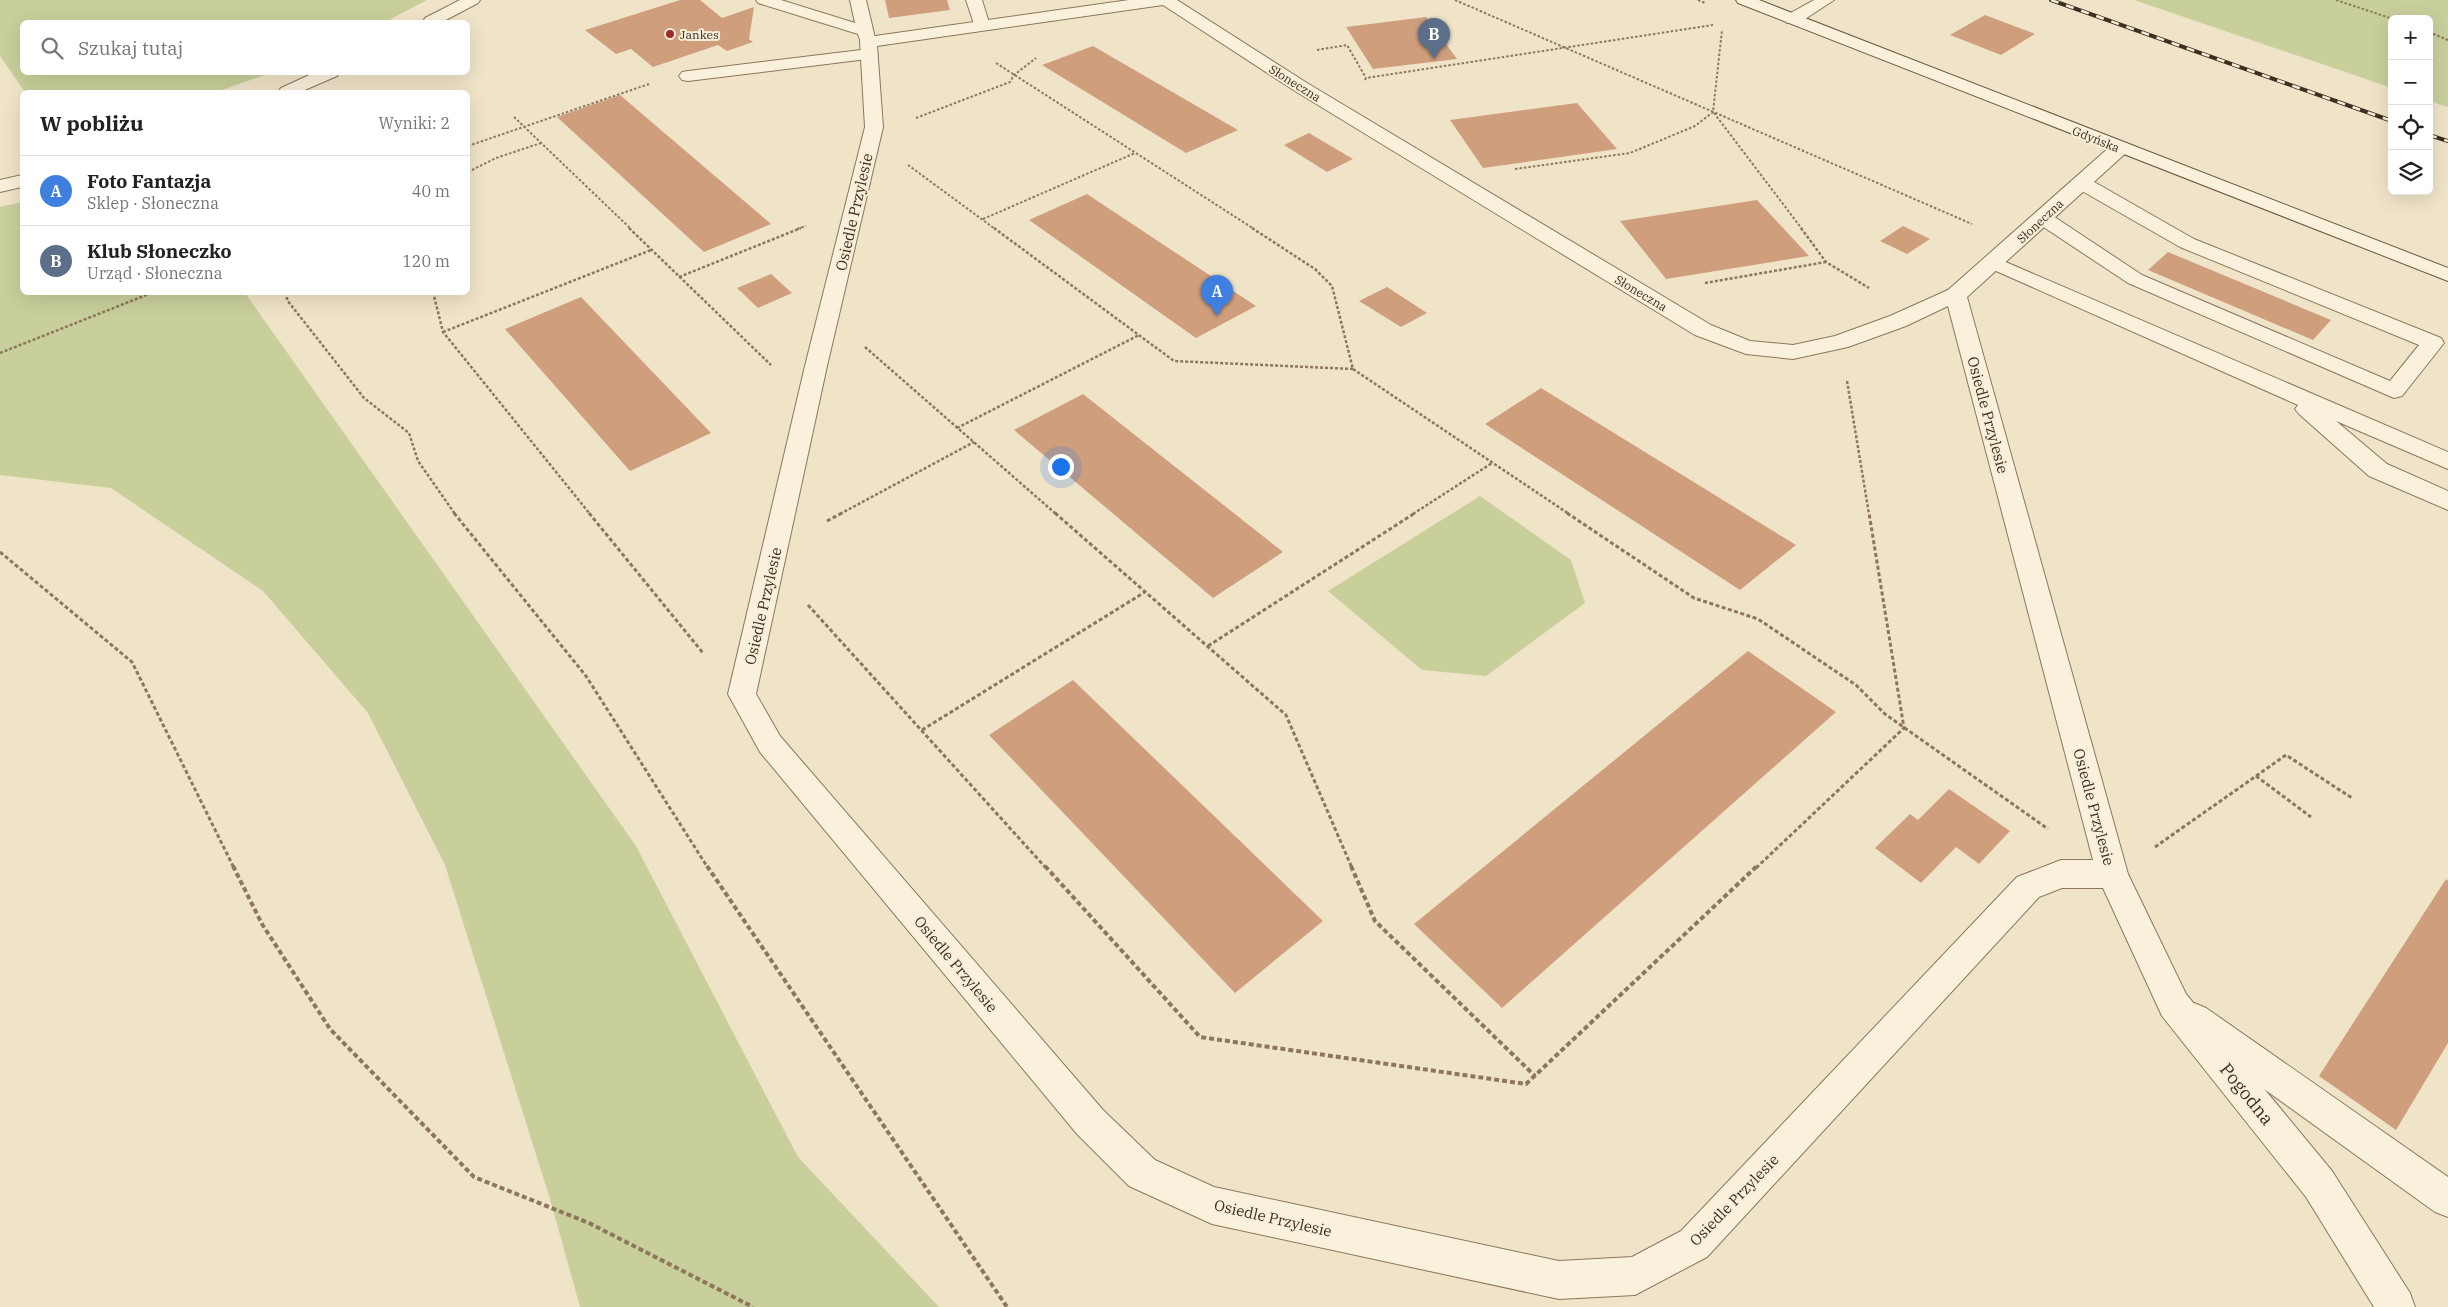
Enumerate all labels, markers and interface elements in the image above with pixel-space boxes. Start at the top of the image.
map controls [2388,15,2433,195]
button: + [2388,15,2433,60]
pin: B [1418,18,1450,59]
search box [20,20,470,75]
place label: Jankes [680,27,719,42]
marker: Jankes [664,28,676,40]
icon: search [38,34,66,62]
text: Szukaj tutaj [78,36,183,60]
button: − [2388,60,2433,105]
street label: Słoneczna [1266,61,1324,105]
button: locate [2388,105,2433,150]
text: W pobliżu [40,109,143,137]
text: Wyniki: 2 [378,113,450,133]
street label: Gdyńska [2070,123,2122,155]
button: layers [2388,150,2433,195]
street label: Osiedle Przylesie [831,151,877,273]
text: Foto Fantazja [87,169,211,193]
text: A [50,181,62,201]
text: 40 m [412,181,450,201]
text: Sklep · Słoneczna [87,193,219,213]
street label: Słoneczna [2014,195,2067,246]
text: Klub Słoneczko [87,239,232,263]
text: B [50,251,62,271]
text: 120 m [402,251,450,271]
text: Urząd · Słoneczna [87,263,223,283]
street label: Słoneczna [1612,272,1670,315]
pin: A [1201,275,1233,316]
street label: Osiedle Przylesie [1963,354,2013,476]
your location [1048,454,1074,480]
street label: Osiedle Przylesie [740,545,786,667]
street label: Osiedle Przylesie [2069,746,2119,868]
street label: Osiedle Przylesie [910,912,1002,1016]
street label: Pogodna [2215,1058,2279,1130]
street label: Osiedle Przylesie [1685,1150,1783,1250]
street label: Osiedle Przylesie [1212,1195,1334,1241]

